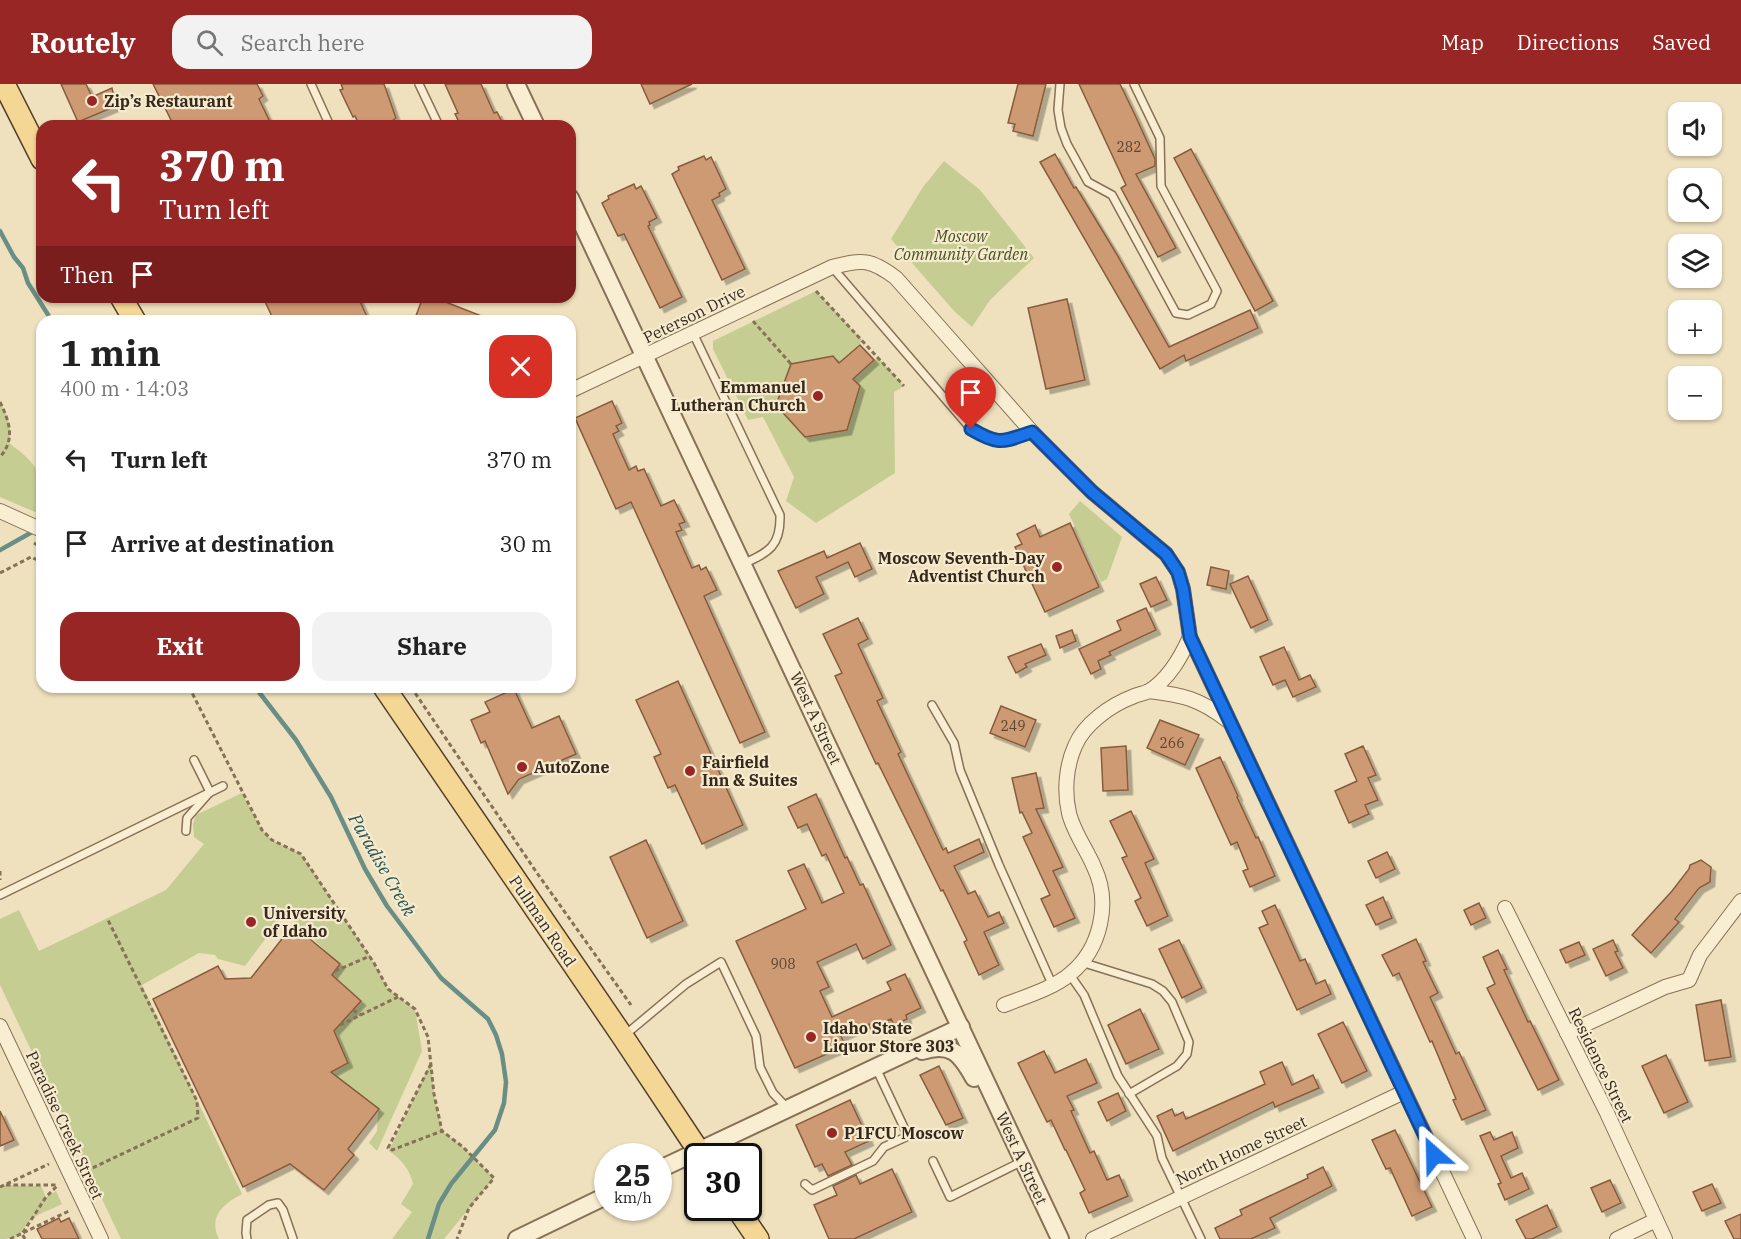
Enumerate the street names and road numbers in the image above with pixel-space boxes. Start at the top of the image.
street label: Peterson Drive [640,281,748,347]
street label: West A Street [786,668,846,768]
street label: Pullman Road [505,872,581,971]
street label: Residence Street [1564,1004,1638,1126]
street label: Paradise Creek Street [22,1048,108,1203]
street label: West A Street [992,1108,1052,1208]
street label: North Home Street [1172,1111,1310,1189]

